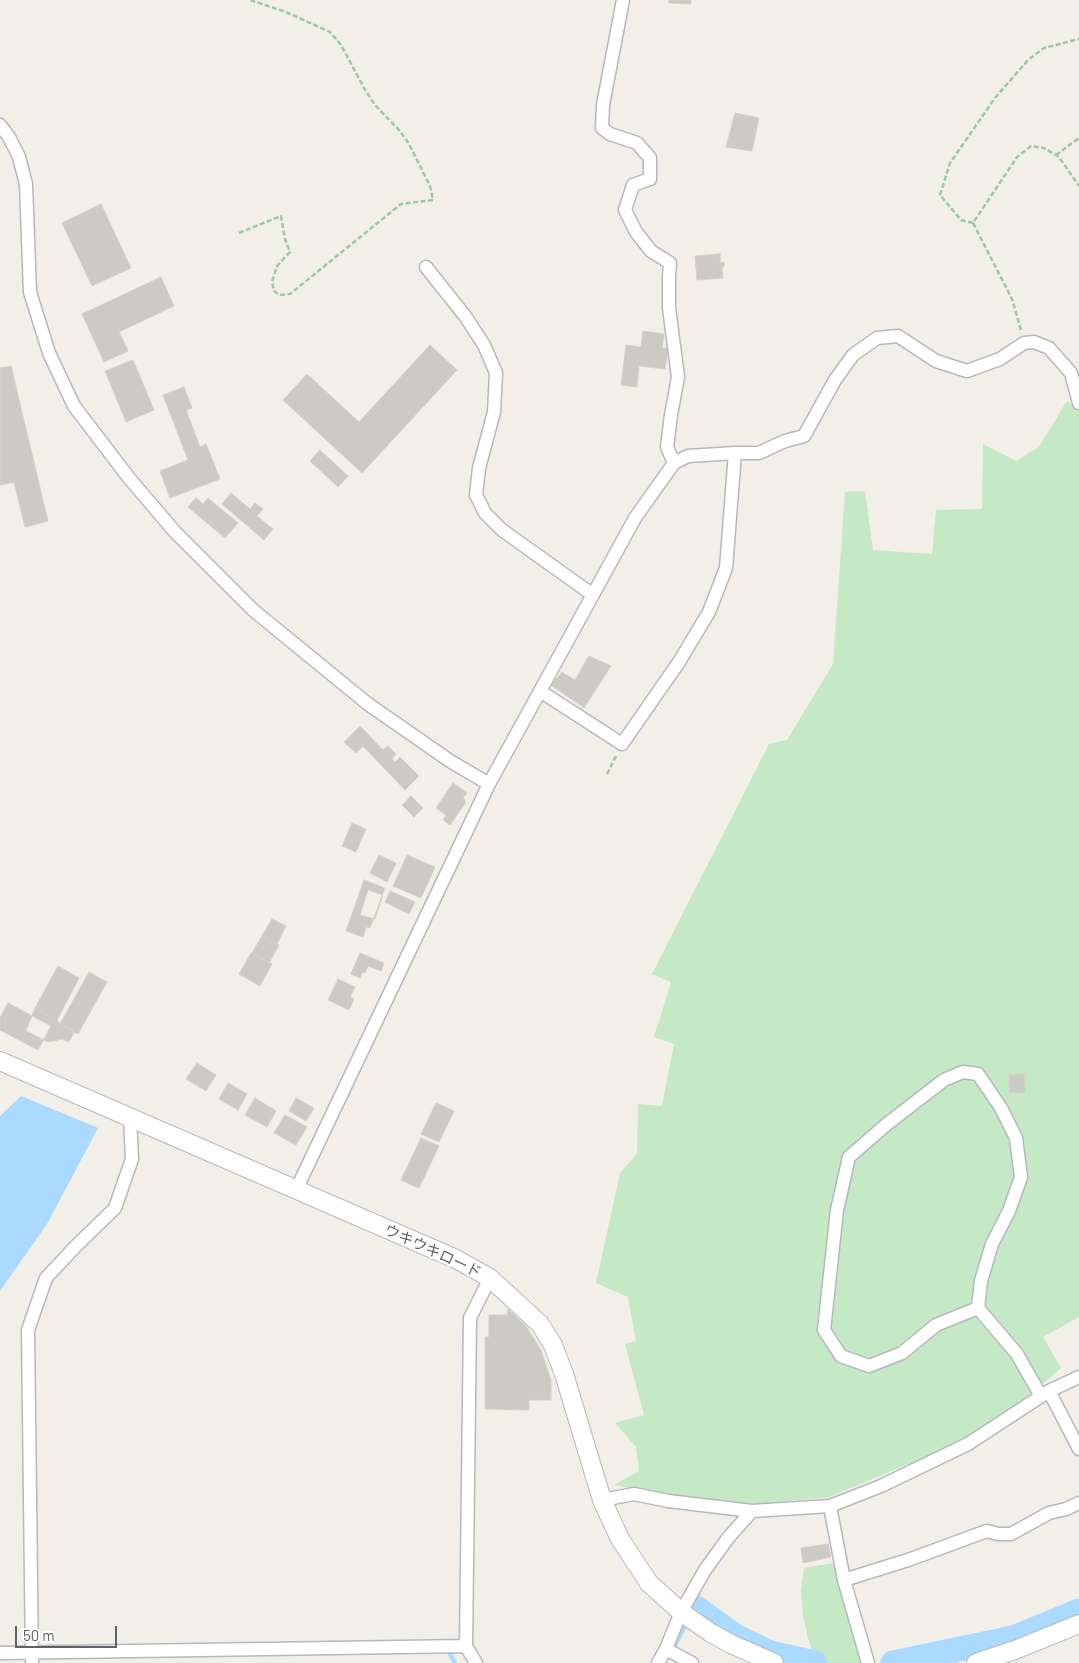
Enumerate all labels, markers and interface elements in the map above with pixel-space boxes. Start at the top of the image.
street label: ウキウキロード [382,1221,484,1281]
scale bar [18,1616,120,1648]
text: 50 m [23,1626,55,1644]

